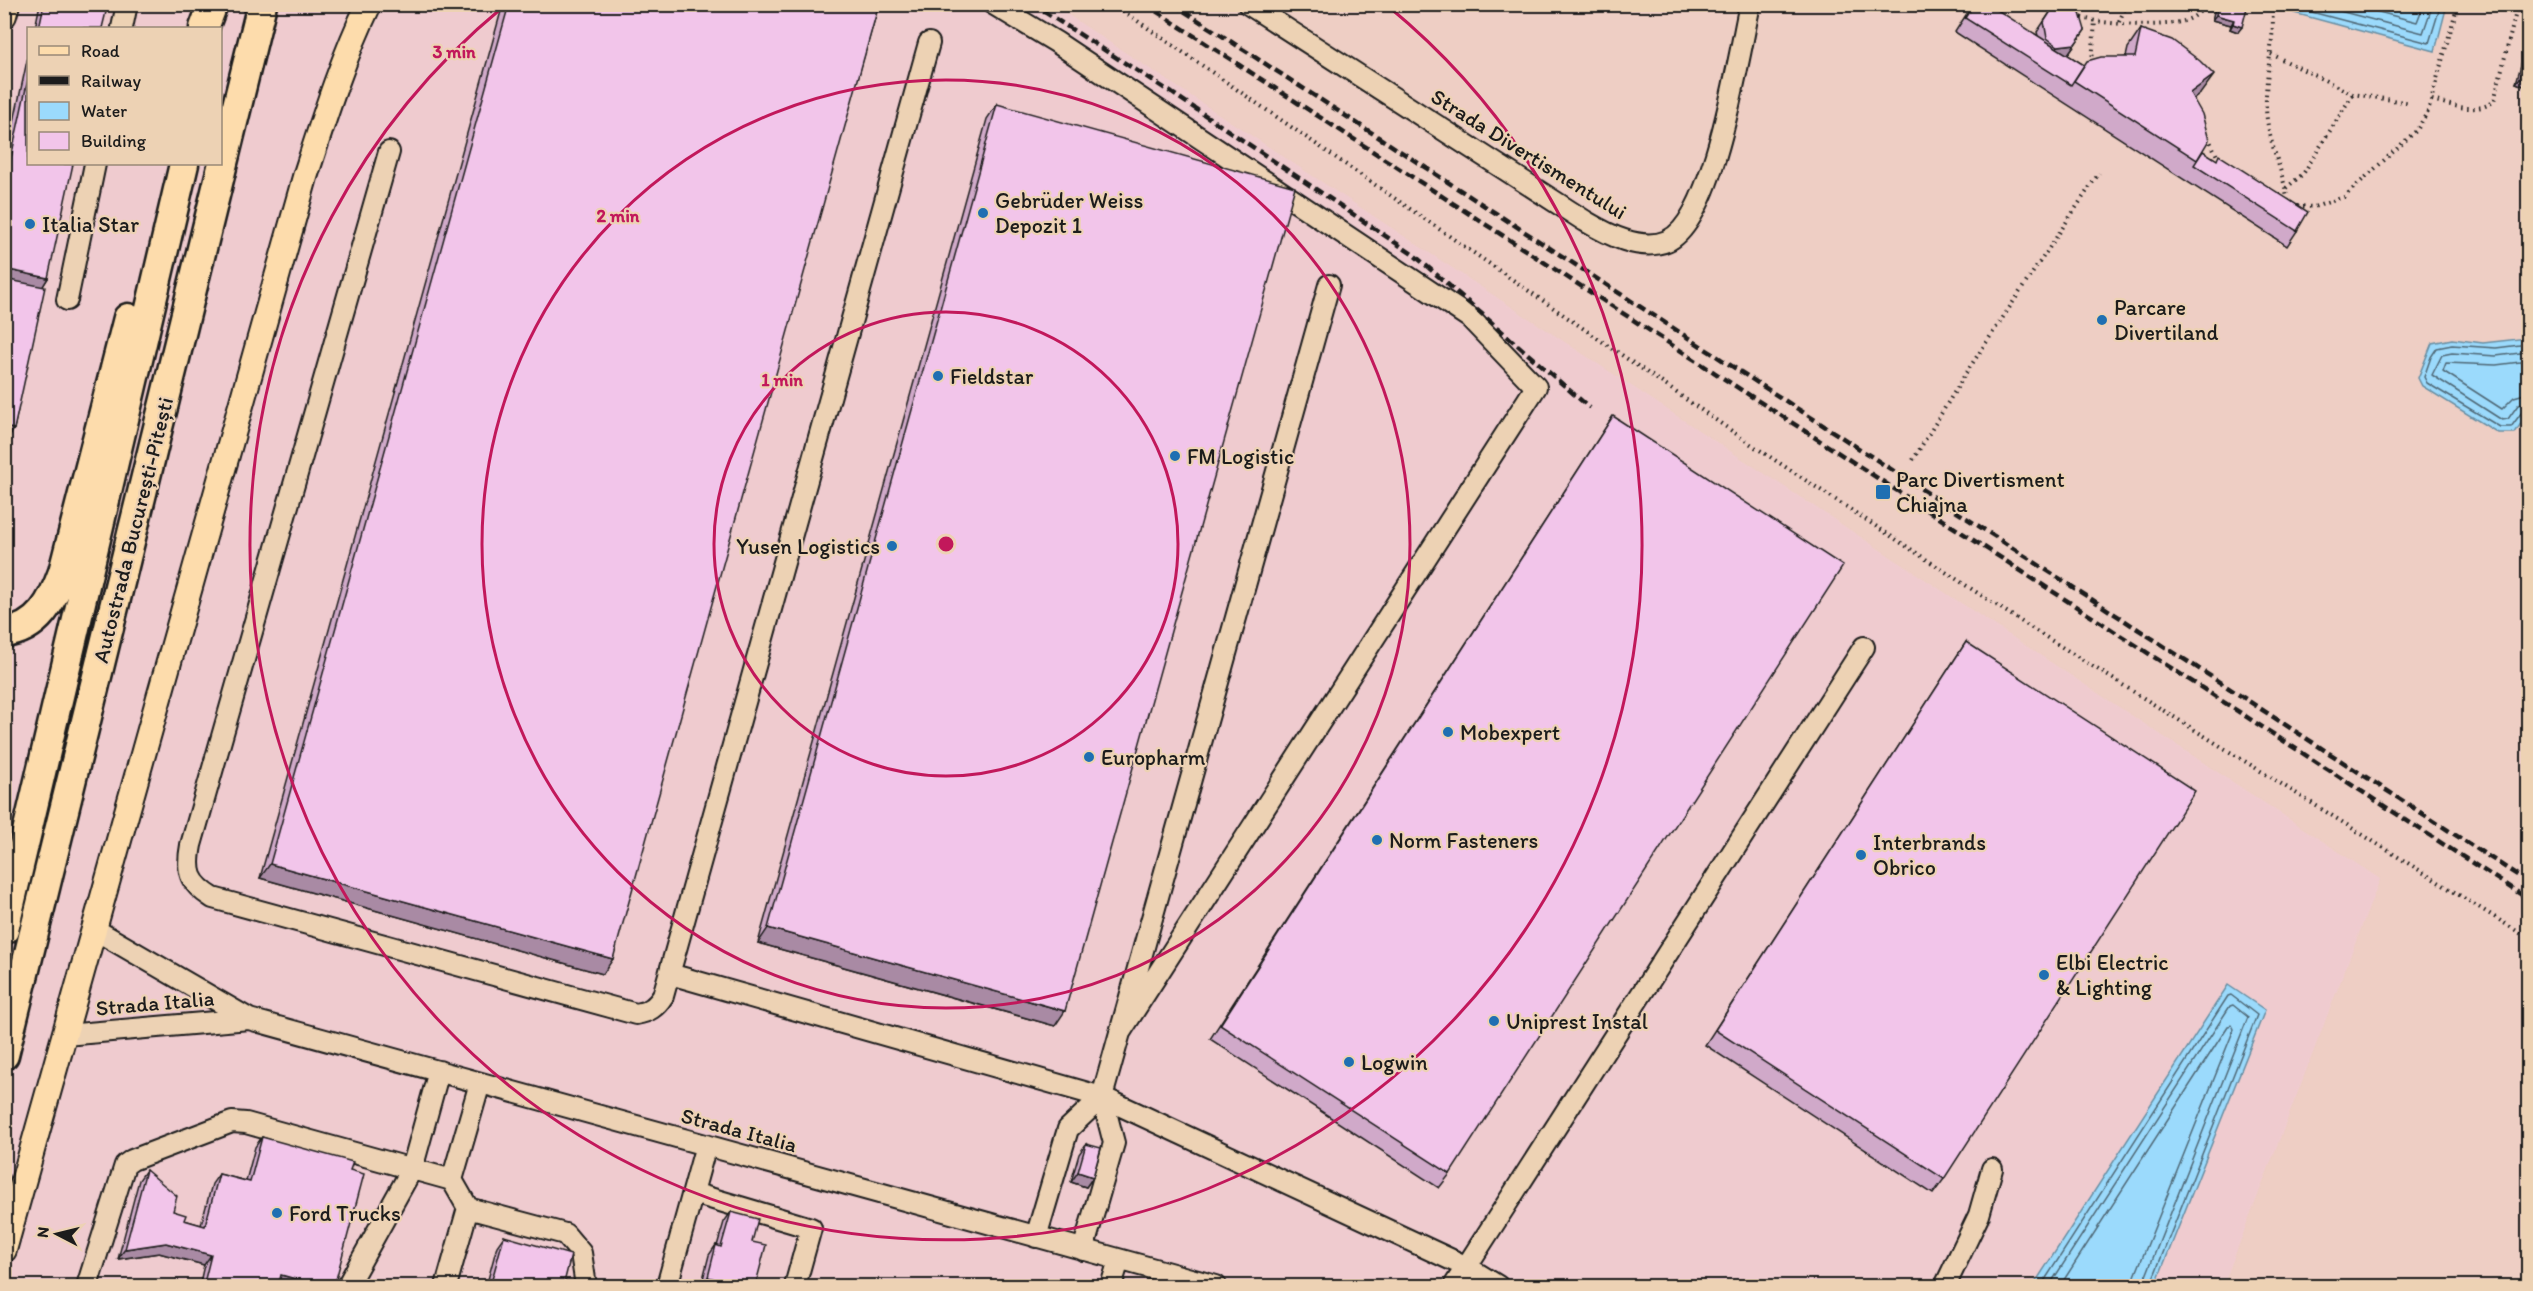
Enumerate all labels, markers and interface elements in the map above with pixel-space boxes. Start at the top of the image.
legend [27,27,222,165]
text: Road [81,40,120,62]
text: 3 min [432,41,476,63]
text: Railway [81,70,142,92]
street label: Strada Divertismentului [1426,83,1632,225]
text: Water [81,100,127,122]
text: Building [81,130,147,152]
place label: Gebrüder Weiss Depozit 1 [995,187,1143,239]
text: 2 min [597,205,640,227]
marker: Gebrüder Weiss Depozit 1 [976,206,990,220]
place label: Italia Star [42,211,139,238]
marker: Italia Star [23,217,37,231]
place label: Parcare Divertiland [2114,294,2218,346]
marker: Parcare Divertiland [2095,313,2109,327]
place label: Fieldstar [950,363,1034,390]
text: 1 min [761,369,803,391]
marker: Fieldstar [931,369,945,383]
street label: Autostrada București-Pitești [87,394,179,666]
place label: FM Logistic [1187,443,1294,470]
marker: FM Logistic [1168,449,1182,463]
place label: Parc Divertisment Chiajna [1896,466,2065,518]
marker: Parc Divertisment Chiajna [1874,483,1892,501]
place label: Yusen Logistics [736,533,880,560]
centre of rings [936,534,956,554]
marker: Yusen Logistics [885,539,899,553]
place label: Mobexpert [1460,719,1560,746]
marker: Mobexpert [1441,725,1455,739]
place label: Europharm [1101,744,1206,771]
marker: Europharm [1082,750,1096,764]
place label: Norm Fasteners [1389,827,1538,854]
place label: Interbrands Obrico [1873,829,1986,881]
marker: Norm Fasteners [1370,833,1384,847]
marker: Interbrands Obrico [1854,848,1868,862]
place label: Elbi Electric & Lighting [2056,949,2169,1001]
marker: Elbi Electric & Lighting [2037,968,2051,982]
street label: Strada Italia [95,984,215,1022]
place label: Uniprest Instal [1506,1008,1648,1035]
marker: Uniprest Instal [1487,1014,1501,1028]
place label: Logwin [1361,1049,1428,1076]
marker: Logwin [1342,1055,1356,1069]
street label: Strada Italia [678,1102,800,1158]
place label: Ford Trucks [289,1200,401,1227]
north arrow [27,1204,87,1264]
marker: Ford Trucks [270,1206,284,1220]
text: N [33,1226,53,1239]

